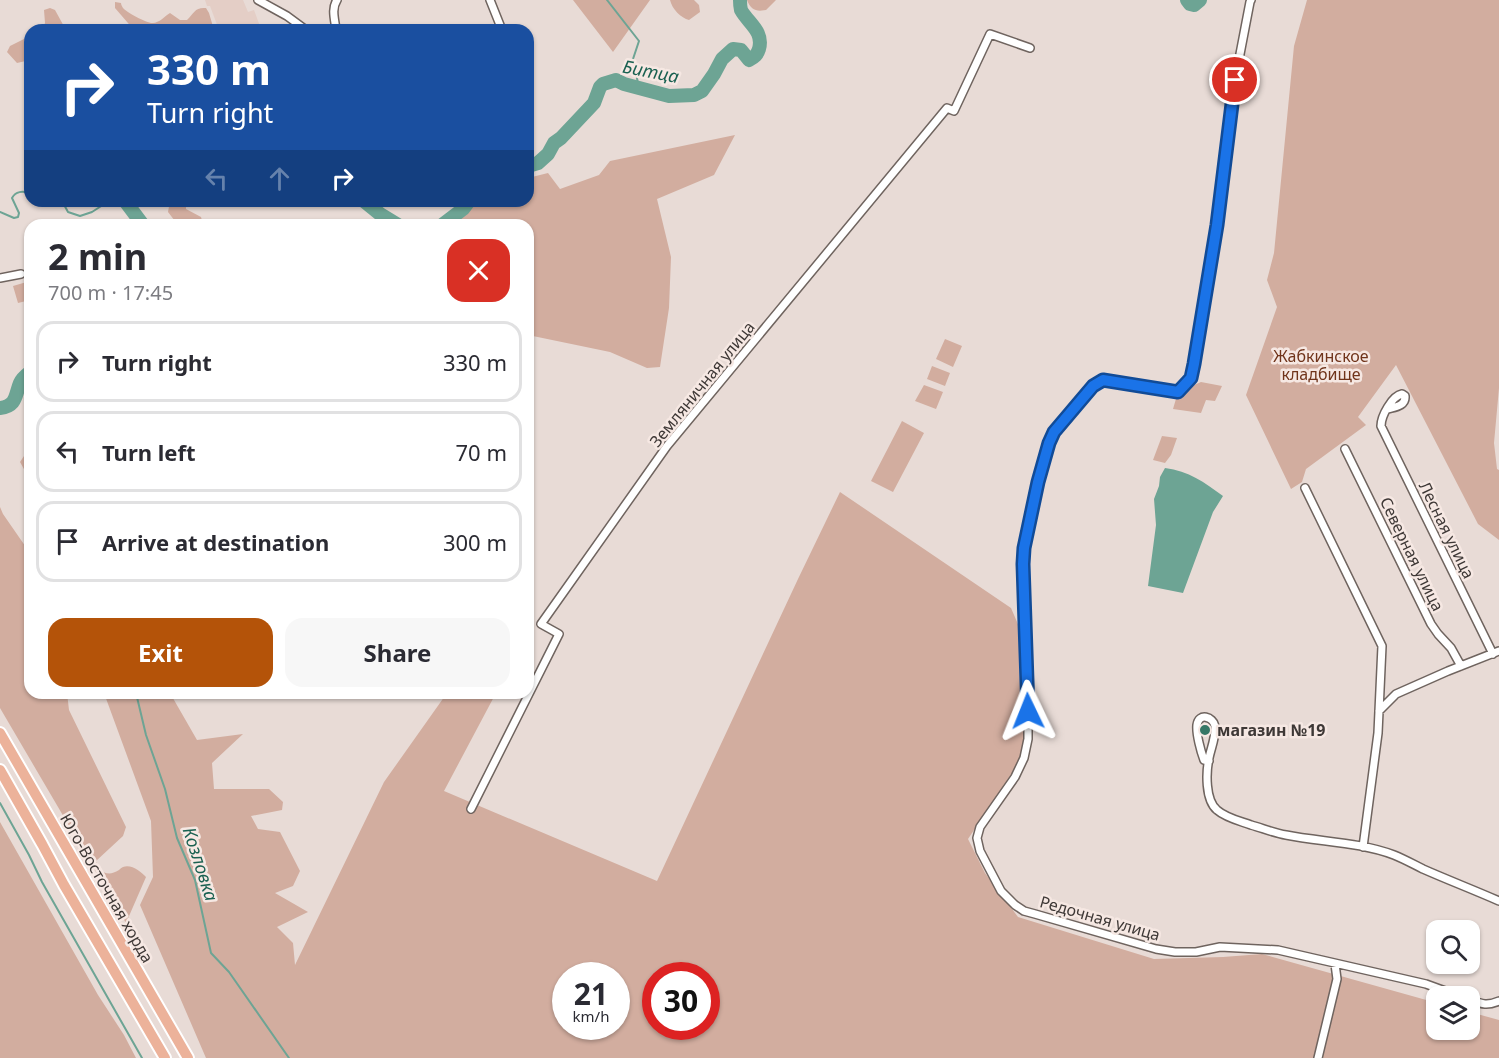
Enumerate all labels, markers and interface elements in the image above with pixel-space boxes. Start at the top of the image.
text: 330 m [147,40,271,97]
icon: right [48,48,126,126]
water label: Битца [621,54,681,88]
pin [1209,54,1260,105]
icon: arrive [1218,63,1251,96]
text: Turn right [147,94,273,131]
icon: left [200,162,233,195]
icon: ahead [263,162,296,195]
icon: right [326,162,359,195]
text: 2 min [48,232,147,281]
button: close [447,239,510,302]
text: 700 m · 17:45 [48,279,173,306]
street label: Земляничная улица [644,317,760,451]
icon: right [51,345,84,378]
park label: Жабкинское кладбище [1273,345,1369,385]
text: Turn right [102,347,212,377]
text: 330 m [443,347,507,377]
icon: left [51,435,84,468]
text: Turn left [102,437,196,467]
text: 70 m [456,437,507,467]
street label: Лесная улица [1414,478,1480,582]
street label: Северная улица [1375,493,1449,615]
icon: arrive [51,525,84,558]
text: Arrive at destination [102,527,329,557]
text: 300 m [443,527,507,557]
button: Exit [48,618,273,687]
button: Share [285,618,510,687]
position arrow [996,679,1060,743]
place label: магазин №19 [1217,719,1326,741]
marker: магазин №19 [1198,723,1212,737]
street label: Юго-Восточная хорда [55,809,159,967]
water label: Козловка [178,824,224,904]
street label: Редочная улица [1037,890,1163,946]
map controls [1426,920,1480,1040]
button: search [1426,920,1480,974]
speed limit sign: 30 [642,962,720,1040]
text: 21 [574,973,608,1014]
button: layers [1426,986,1480,1040]
text: km/h [573,1006,609,1026]

